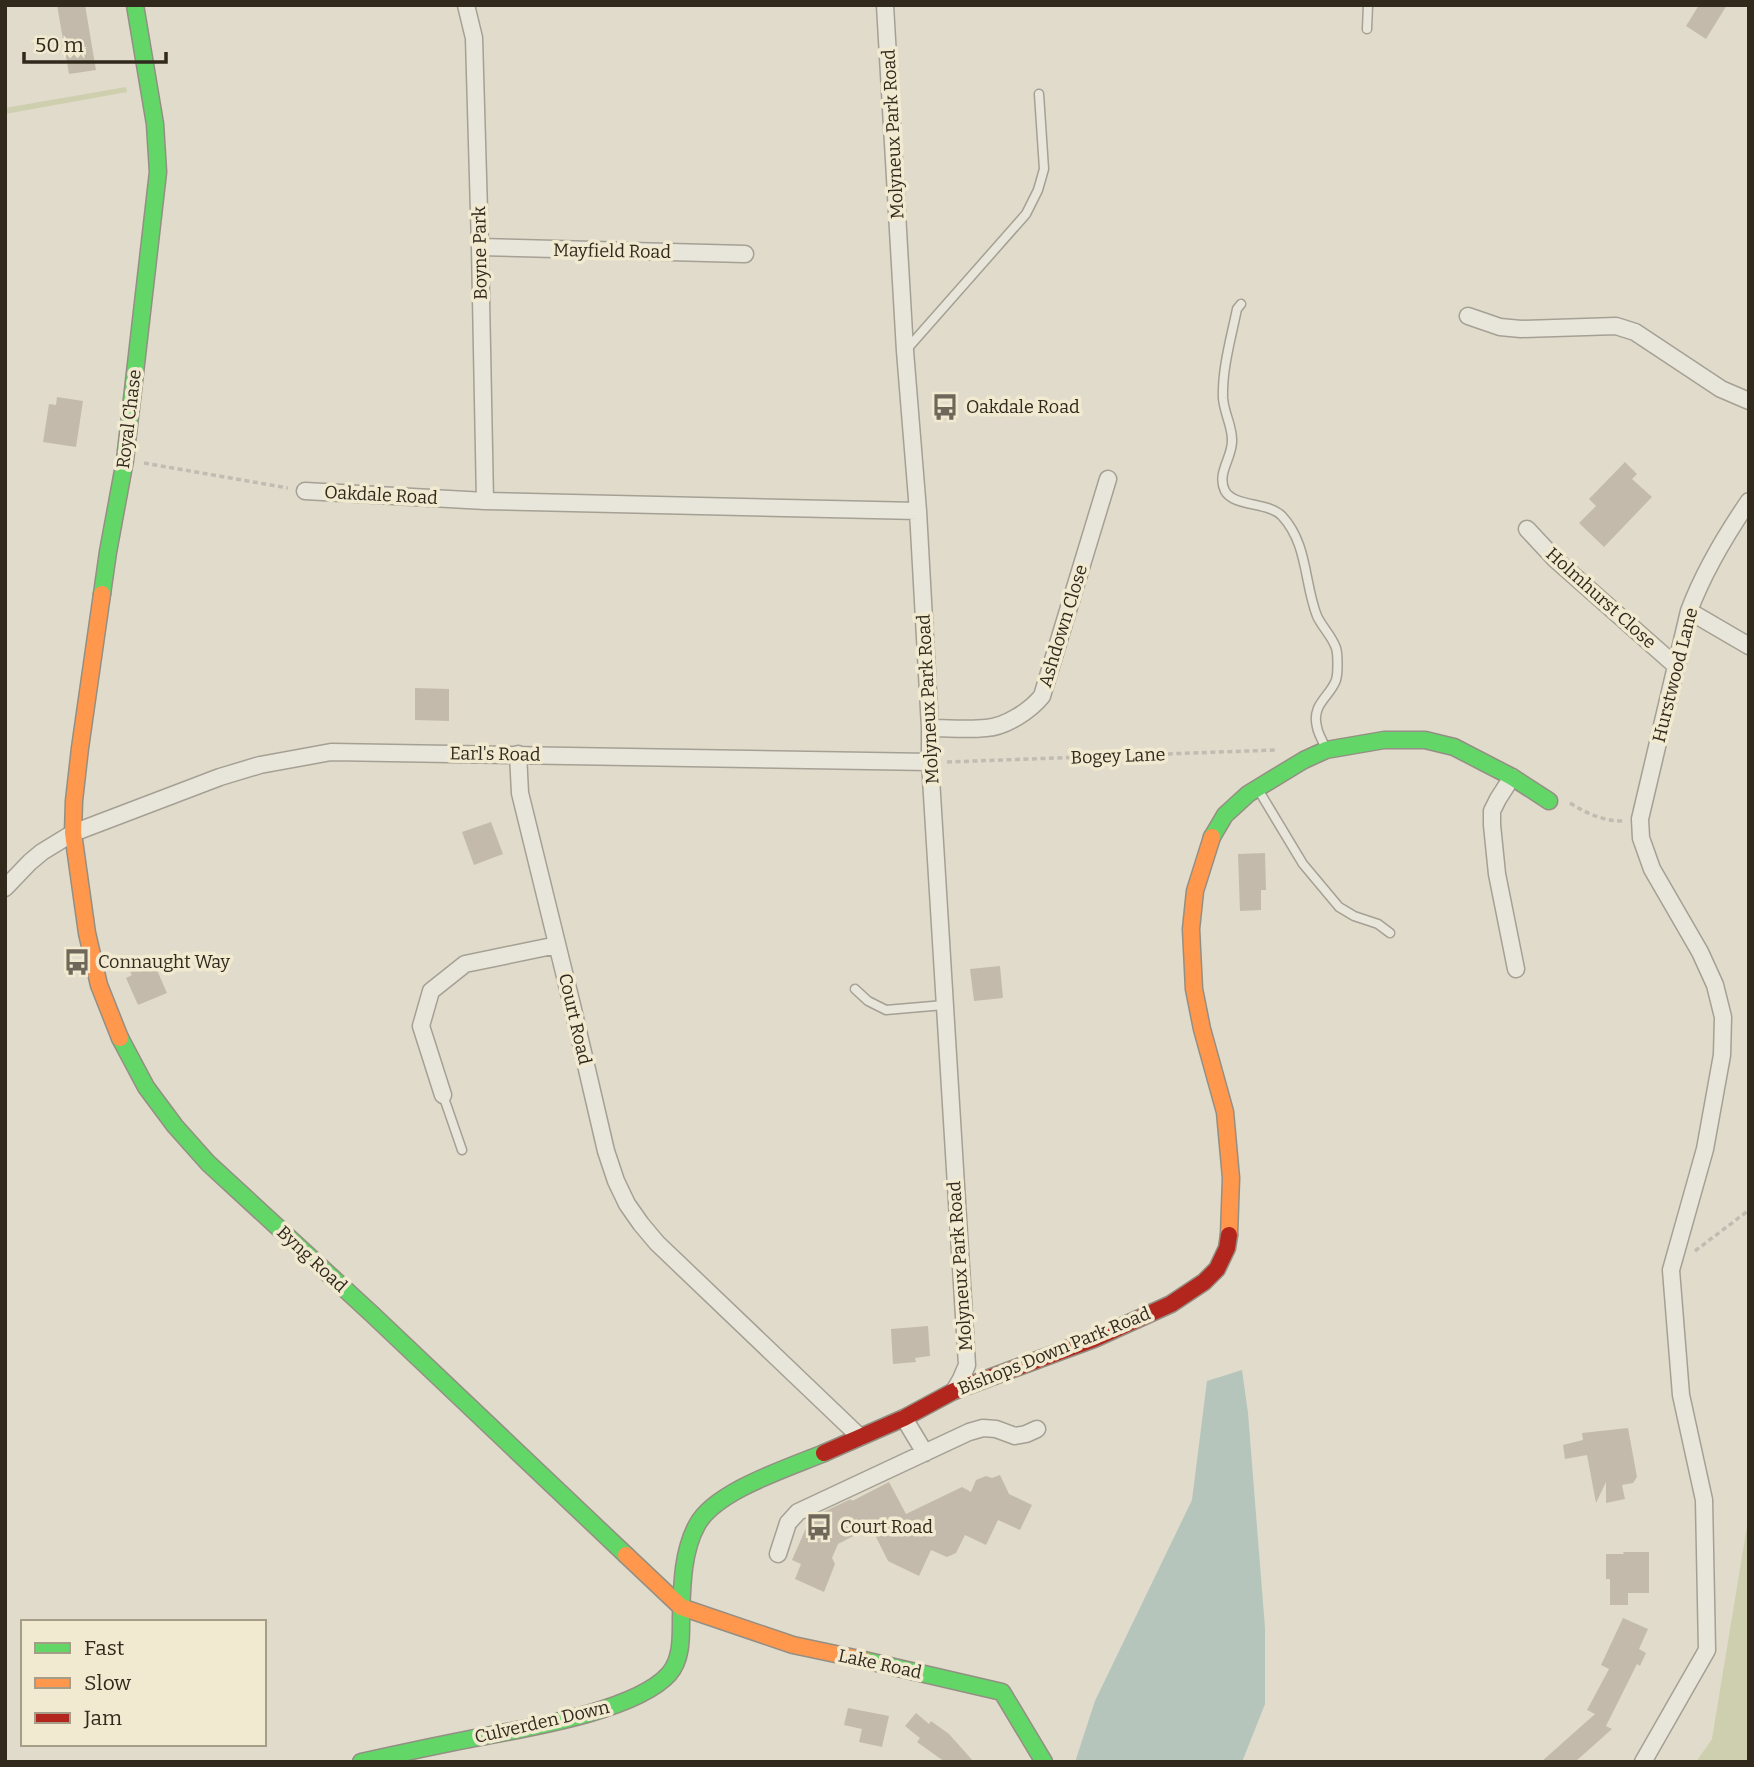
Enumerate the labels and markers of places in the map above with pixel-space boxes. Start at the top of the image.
bus stop icon: Oakdale Road [930,392,960,422]
place label: Oakdale Road [966,396,1080,418]
bus stop icon: Connaught Way [62,947,92,977]
place label: Connaught Way [98,951,231,973]
bus stop icon: Court Road [804,1512,834,1542]
place label: Court Road [840,1516,933,1538]

